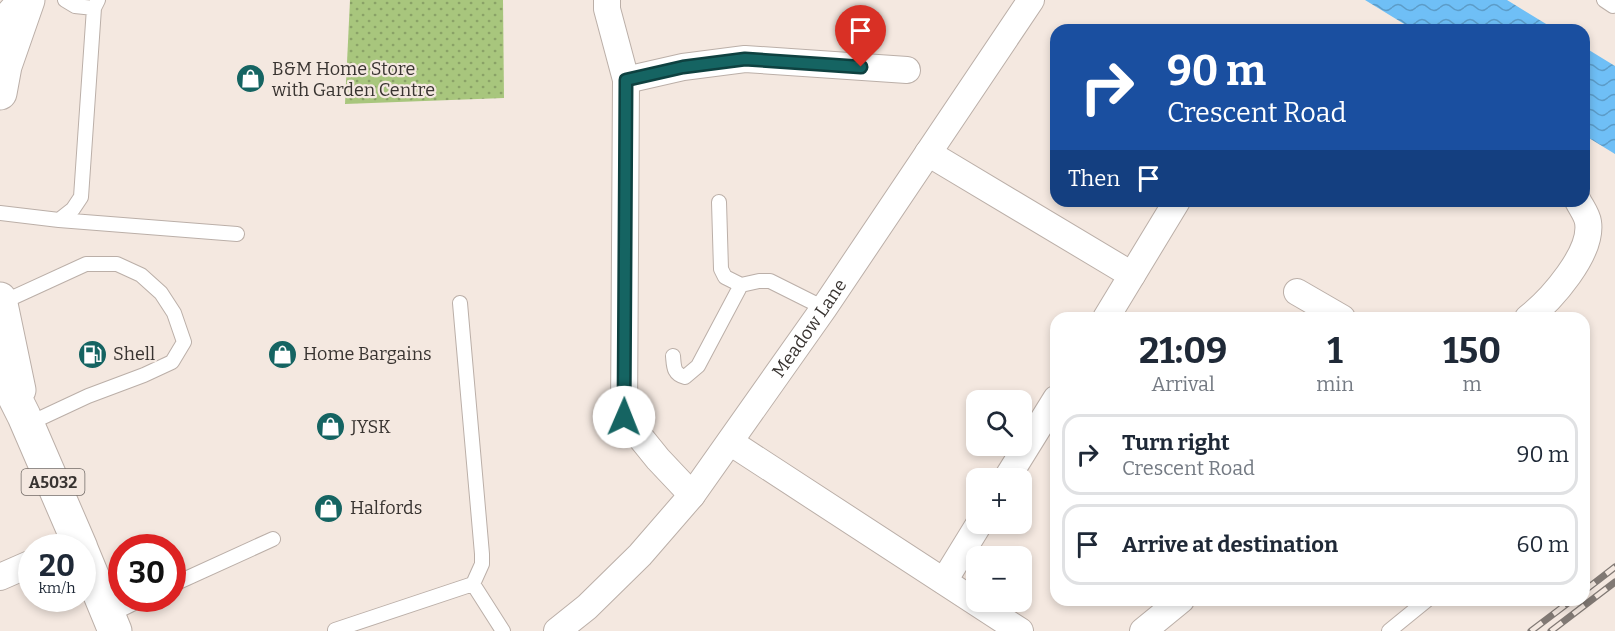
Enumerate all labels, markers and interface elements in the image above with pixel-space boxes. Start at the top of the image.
pin [835,5,886,67]
icon: arrive [844,14,877,47]
text: 90 m [1167,46,1266,96]
icon: right [1068,48,1146,126]
place label: B&M Home Store with Garden Centre [271,58,435,101]
shop icon: B&M Home Store with Garden Centre [235,63,267,95]
text: Crescent Road [1167,97,1347,129]
icon: arrive [1132,162,1165,195]
text: Then [1068,165,1120,192]
street label: Meadow Lane [767,275,851,382]
text: 21:09 [1139,329,1227,373]
text: 1 [1327,329,1343,373]
text: 150 [1443,329,1501,373]
fuel station icon: Shell [76,338,108,370]
shop icon: Home Bargains [266,338,298,370]
place label: Shell [113,343,155,365]
place label: Home Bargains [303,343,432,365]
text: Arrival [1151,372,1215,396]
text: min [1316,372,1354,396]
text: m [1462,372,1482,396]
position arrow [592,385,656,449]
map controls [966,390,1032,612]
button: search [966,390,1032,456]
shop icon: JYSK [314,411,346,443]
place label: JYSK [350,416,391,438]
text: Turn right [1122,429,1230,456]
icon: right [1071,438,1104,471]
text: 90 m [1517,441,1569,468]
text: Crescent Road [1122,456,1255,480]
button: + [966,468,1032,534]
road number: A5032 [22,469,84,495]
shop icon: Halfords [313,492,345,524]
place label: Halfords [350,497,422,519]
icon: arrive [1071,528,1104,561]
text: Arrive at destination [1122,531,1338,558]
text: 60 m [1517,531,1569,558]
speed limit sign: 30 [108,534,186,612]
button: − [966,546,1032,612]
text: 20 [39,548,75,584]
text: km/h [38,579,76,597]

